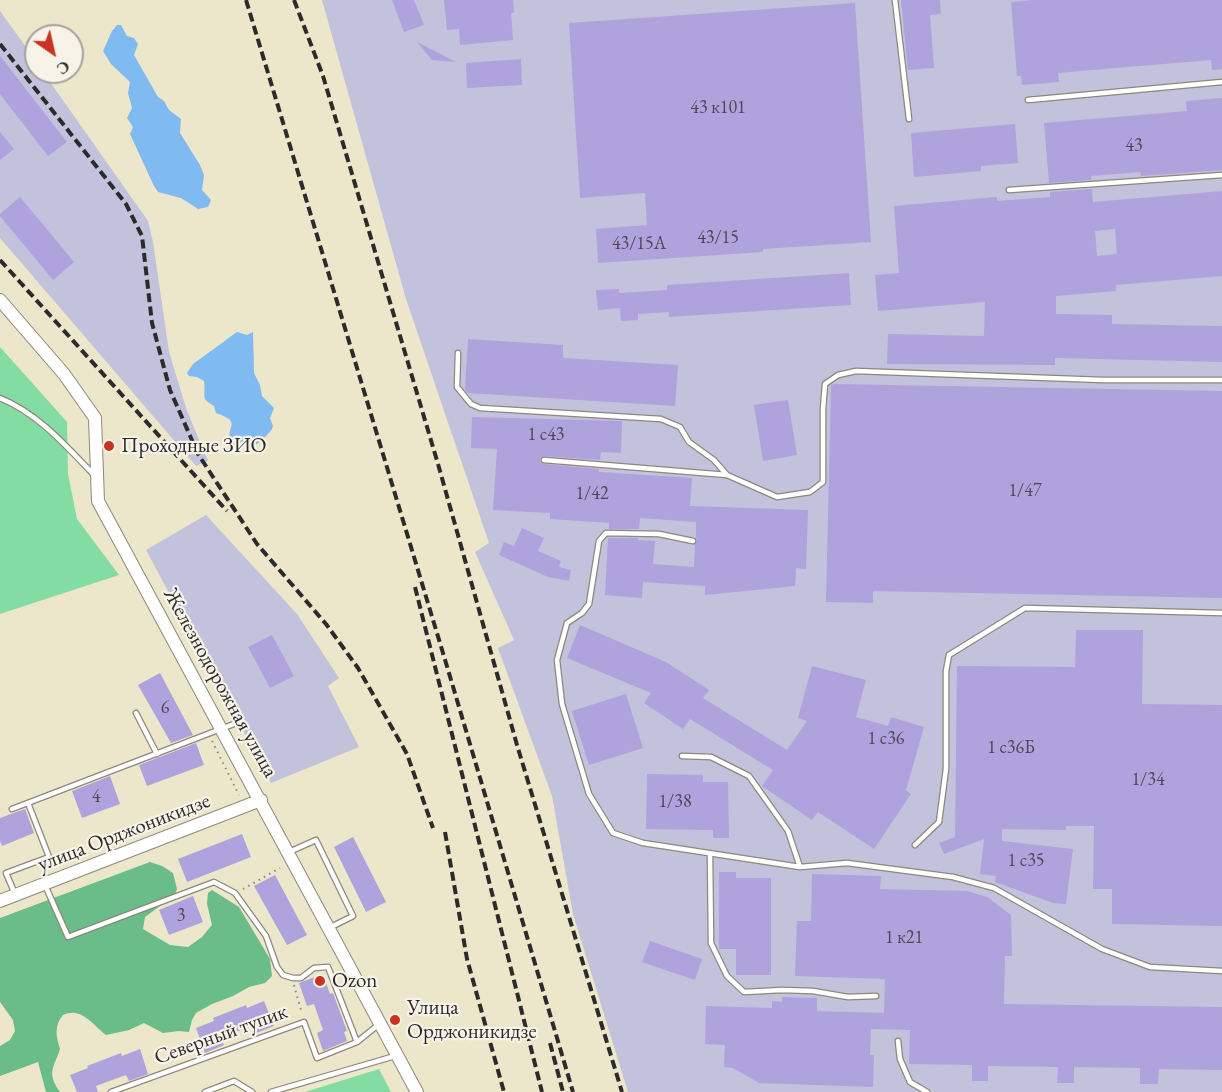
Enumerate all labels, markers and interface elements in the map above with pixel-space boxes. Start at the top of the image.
north arrow [24,24,84,84]
text: С [53,56,74,80]
house number: 43 к101 [690,97,746,119]
house number: 43 [1125,135,1143,157]
house number: 43/15 [697,227,739,249]
house number: 43/15А [612,233,666,255]
house number: 1 с43 [528,424,564,446]
place label: Проходные ЗИО [121,433,267,459]
marker: Проходные ЗИО [102,439,116,453]
house number: 1/47 [1008,480,1042,502]
house number: 1/42 [575,483,609,505]
street label: Железнодорожная улица [157,584,283,782]
house number: 6 [161,697,169,719]
house number: 1 с36 [868,728,904,750]
house number: 1 с36Б [987,737,1035,759]
house number: 1/34 [1131,769,1165,791]
house number: 4 [92,786,100,808]
street label: улица Орджоникидзе [34,788,214,878]
house number: 1/38 [658,791,692,813]
house number: 1 с35 [1008,850,1044,872]
house number: 3 [177,905,185,927]
house number: 1 к21 [885,927,923,949]
place label: Ozon [332,968,377,994]
marker: Ozon [313,974,327,988]
place label: Улица Орджоникидзе [407,995,537,1045]
street label: Северный тупик [151,999,291,1071]
marker: Улица Орджоникидзе [388,1013,402,1027]

